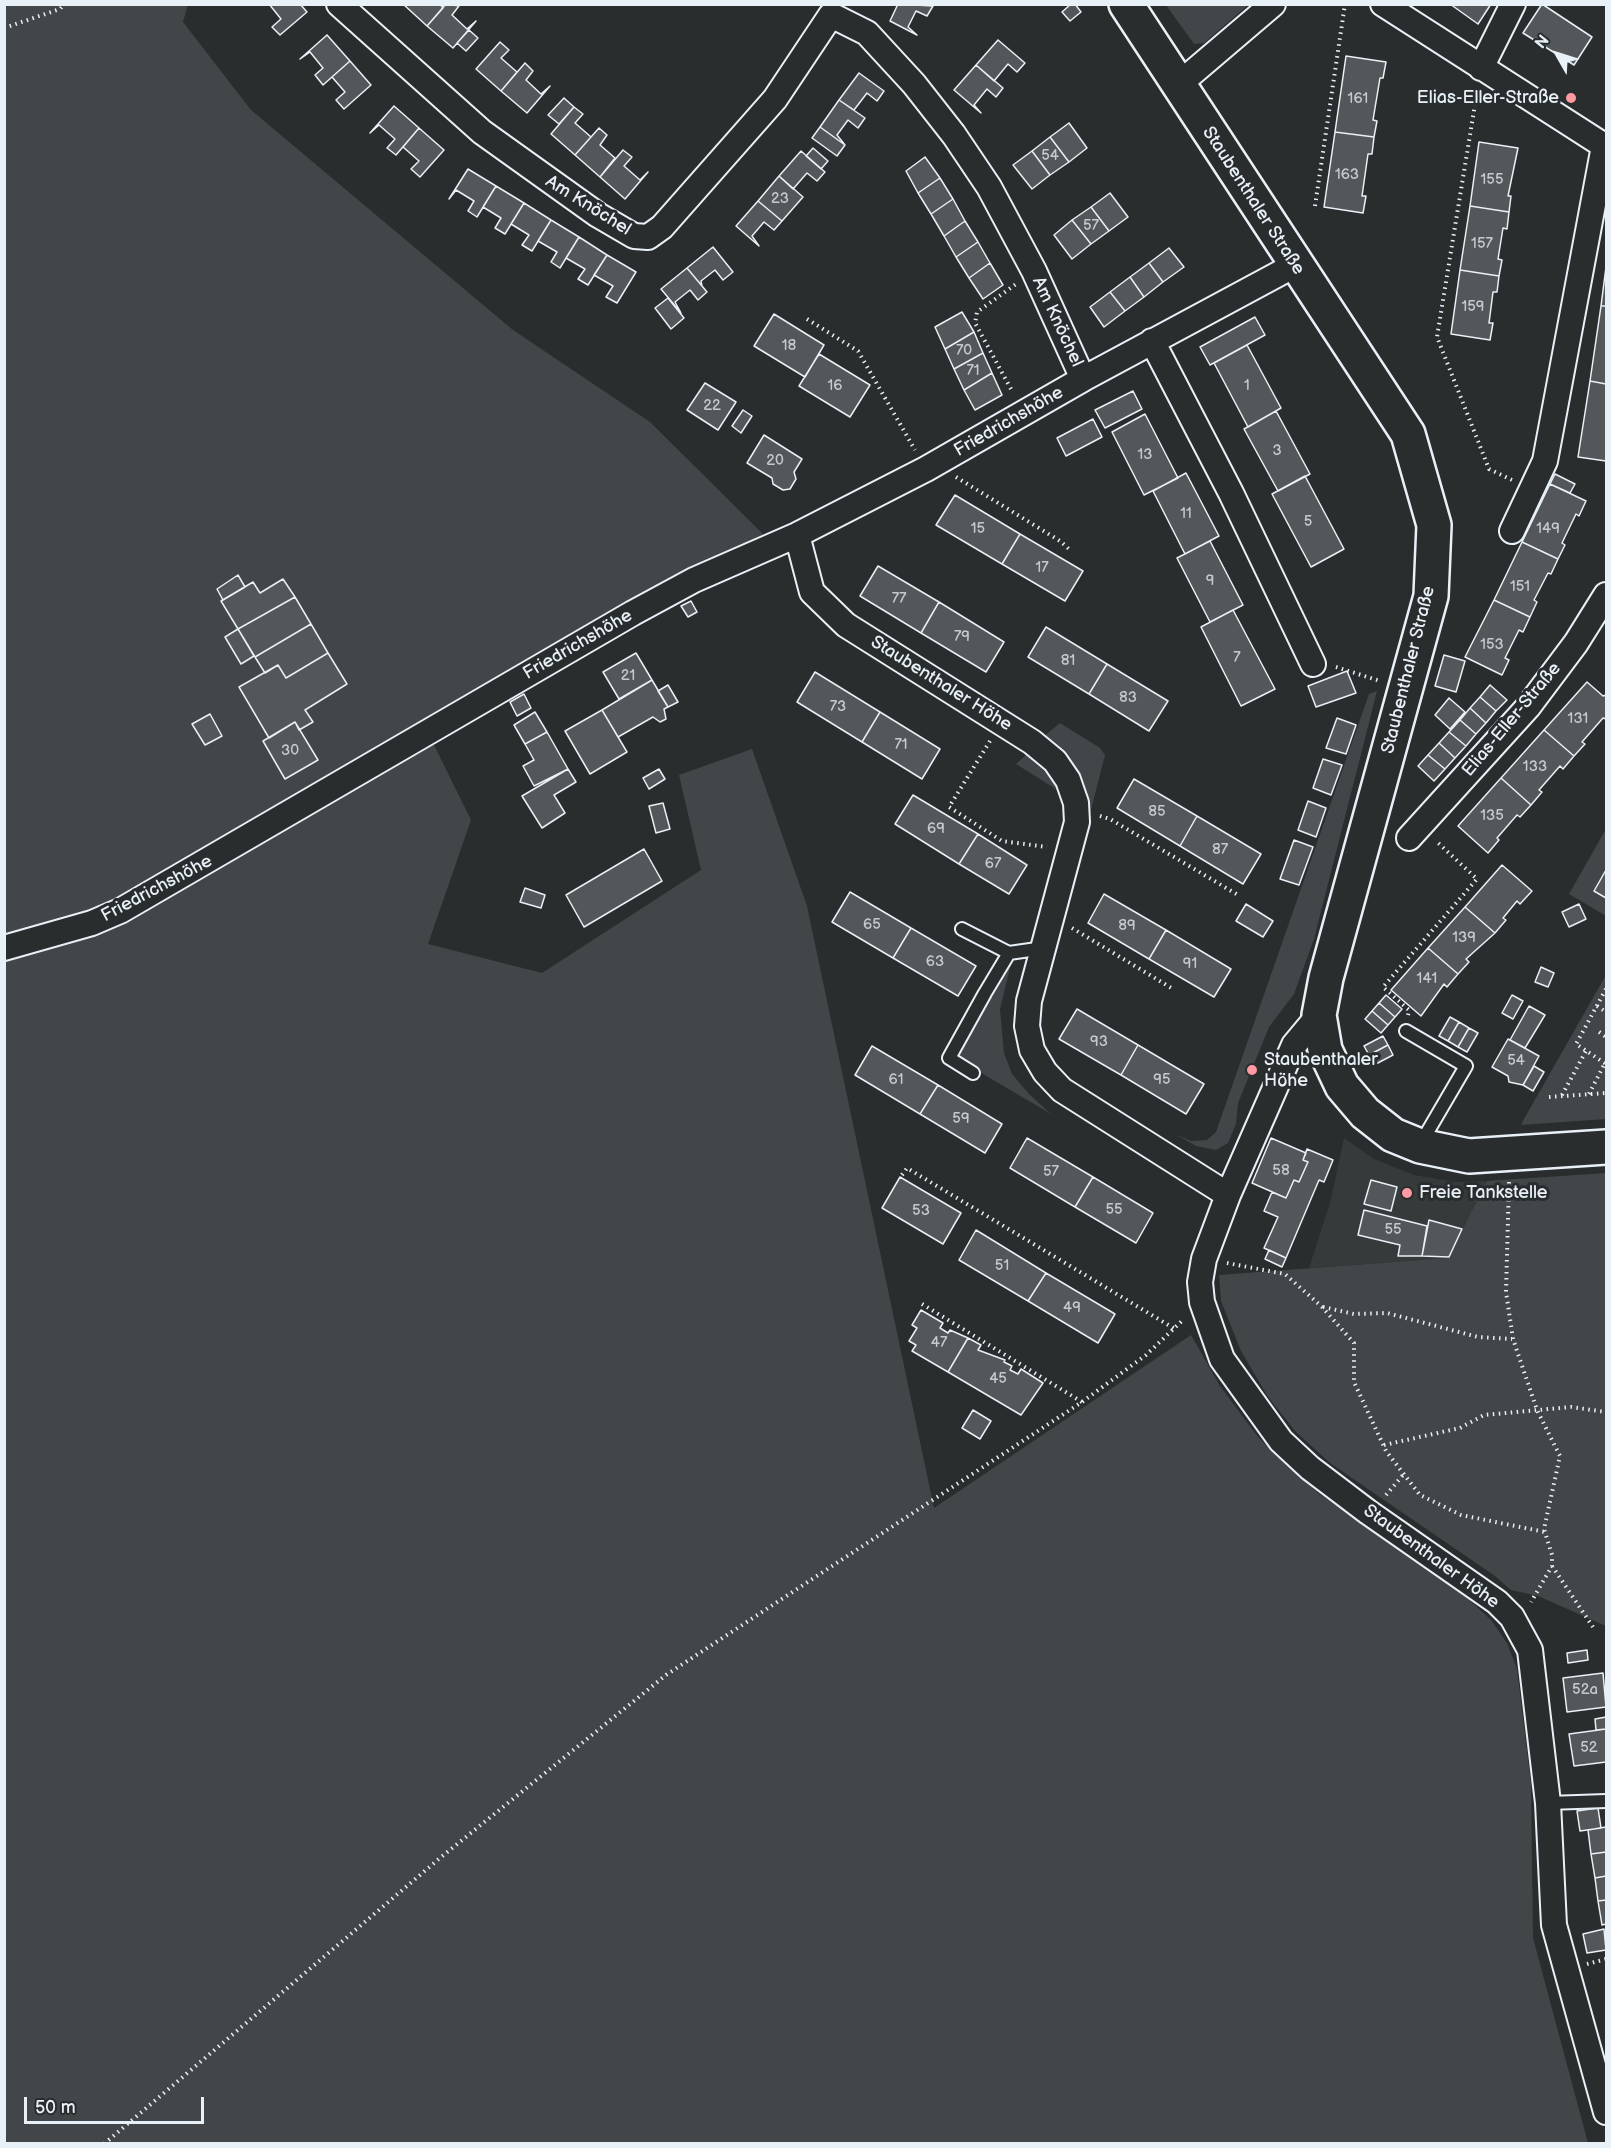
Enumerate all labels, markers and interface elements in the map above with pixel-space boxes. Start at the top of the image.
north arrow [1527,24,1587,84]
text: N [1531,32,1554,53]
place label: Elias-Eller-Straße [1417,87,1559,109]
house number: 161 [1348,90,1368,108]
marker: Elias-Eller-Straße [1564,91,1578,105]
street label: Staubenthaler Straße [1197,123,1309,279]
house number: 54 [1041,147,1059,165]
house number: 163 [1335,166,1359,184]
street label: Am Knöchel [541,171,635,241]
house number: 155 [1481,171,1503,189]
house number: 23 [771,190,789,208]
house number: 57 [1083,217,1099,235]
house number: 157 [1471,235,1493,253]
street label: Am Knöchel [1027,274,1087,370]
house number: 159 [1461,298,1485,316]
house number: 18 [782,337,796,355]
house number: 70 [956,342,972,360]
house number: 71 [966,362,980,380]
house number: 16 [828,377,842,395]
house number: 1 [1244,377,1250,395]
street label: Friedrichshöhe [951,382,1067,462]
house number: 22 [703,397,721,415]
house number: 3 [1272,442,1282,460]
house number: 13 [1137,446,1153,464]
house number: 20 [766,452,784,470]
house number: 11 [1180,505,1192,523]
house number: 5 [1304,513,1312,531]
house number: 15 [971,520,985,538]
house number: 149 [1536,520,1560,538]
house number: 17 [1035,559,1049,577]
house number: 9 [1206,572,1214,590]
house number: 151 [1510,578,1530,596]
street label: Staubenthaler Straße [1378,584,1440,756]
house number: 77 [892,590,906,608]
street label: Friedrichshöhe [520,605,636,685]
house number: 79 [954,628,970,646]
street label: Staubenthaler Höhe [866,632,1016,736]
house number: 153 [1480,636,1504,654]
house number: 7 [1233,649,1241,667]
house number: 81 [1061,652,1075,670]
street label: Elias-Eller-Straße [1458,659,1566,781]
house number: 21 [621,667,635,685]
house number: 83 [1119,689,1137,707]
house number: 73 [830,698,846,716]
house number: 131 [1568,710,1588,728]
house number: 71 [894,736,908,754]
house number: 30 [281,742,299,760]
house number: 133 [1523,758,1547,776]
house number: 85 [1148,803,1166,821]
house number: 135 [1480,807,1504,825]
house number: 69 [927,820,945,838]
house number: 87 [1212,841,1228,859]
street label: Friedrichshöhe [98,851,216,927]
house number: 67 [985,855,1001,873]
house number: 65 [863,916,881,934]
house number: 89 [1118,917,1136,935]
house number: 139 [1452,929,1476,947]
house number: 63 [926,953,944,971]
house number: 91 [1183,955,1197,973]
house number: 141 [1417,970,1437,988]
house number: 93 [1090,1033,1108,1051]
place label: Staubenthaler Höhe [1264,1049,1378,1092]
house number: 54 [1507,1052,1525,1070]
marker: Staubenthaler Höhe [1245,1063,1259,1077]
house number: 61 [889,1071,903,1089]
house number: 95 [1153,1071,1171,1089]
house number: 59 [952,1110,970,1128]
house number: 58 [1272,1162,1290,1180]
house number: 57 [1043,1163,1059,1181]
place label: Freie Tankstelle [1419,1182,1548,1204]
marker: Freie Tankstelle [1400,1186,1414,1200]
house number: 55 [1105,1201,1123,1219]
house number: 53 [912,1202,930,1220]
house number: 55 [1384,1221,1402,1239]
house number: 51 [995,1257,1009,1275]
house number: 49 [1063,1299,1081,1317]
house number: 47 [931,1334,947,1352]
house number: 45 [989,1370,1007,1388]
street label: Staubenthaler Höhe [1359,1500,1503,1614]
house number: 52a [1572,1681,1598,1699]
house number: 52 [1580,1739,1598,1757]
scale bar [27,2085,207,2123]
text: 50 m [35,2097,76,2118]

